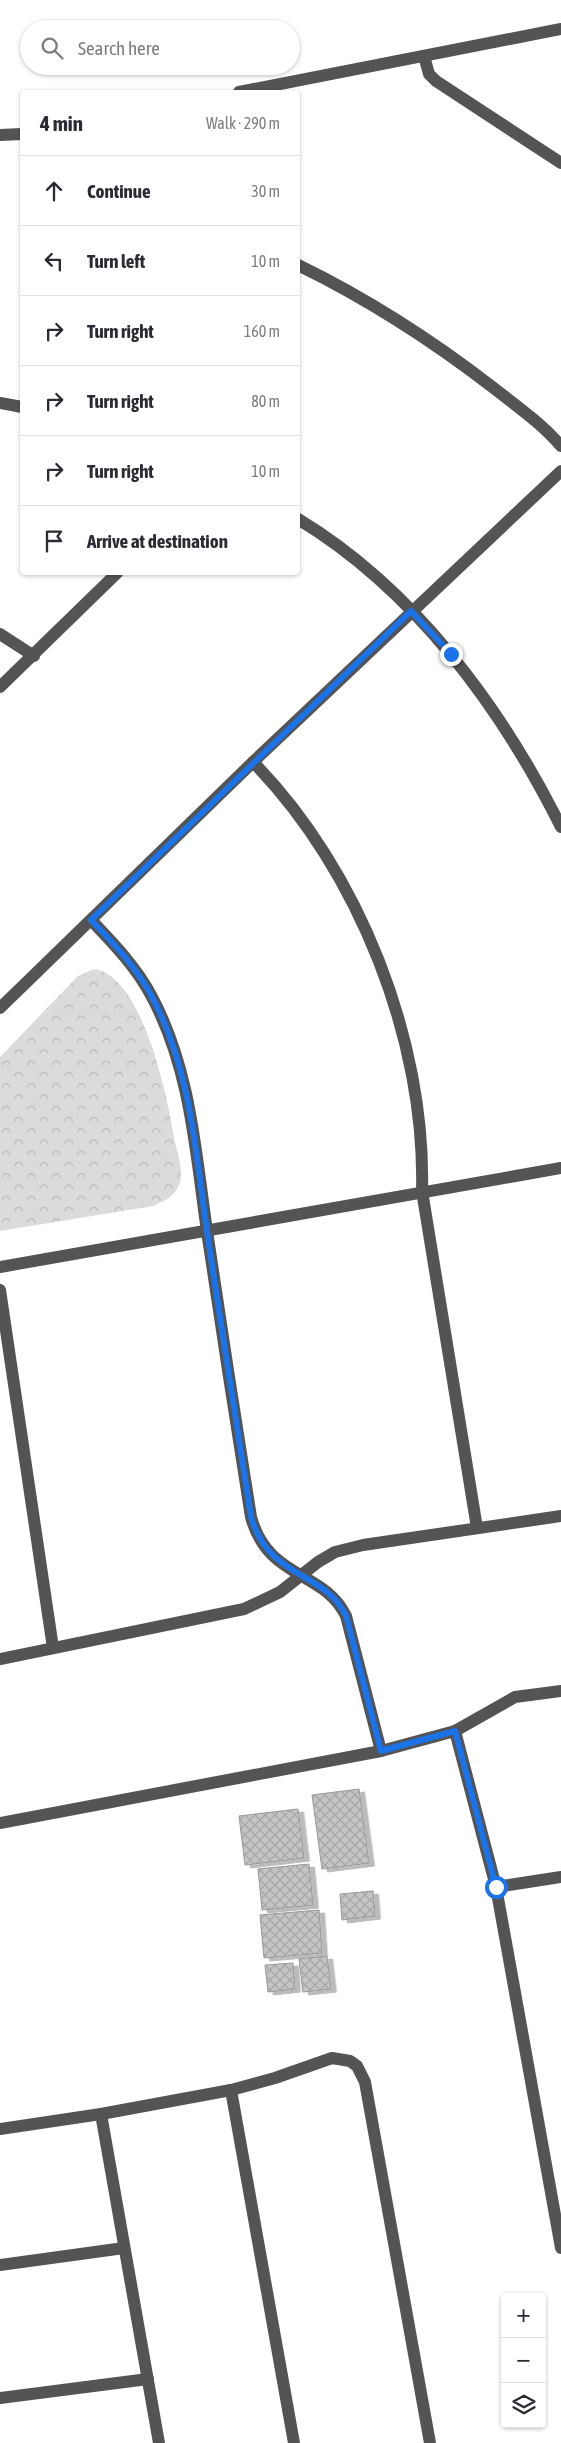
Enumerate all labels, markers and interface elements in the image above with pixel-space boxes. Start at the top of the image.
search box [20,20,300,75]
icon: search [38,34,66,62]
text: Search here [78,37,160,59]
text: 4 min [40,111,83,135]
text: Walk · 290 m [206,114,280,132]
icon: ahead [40,177,68,205]
text: Continue [87,180,151,202]
text: 30 m [251,182,280,200]
icon: left [40,247,68,275]
text: Turn left [87,250,145,272]
text: 10 m [251,252,280,270]
icon: right [40,317,68,345]
text: Turn right [87,320,154,342]
text: 160 m [244,322,280,340]
icon: right [40,387,68,415]
text: Turn right [87,390,154,412]
text: 80 m [251,392,280,410]
icon: right [40,457,68,485]
text: Turn right [87,460,154,482]
text: 10 m [251,462,280,480]
icon: arrive [40,527,68,555]
text: Arrive at destination [87,530,228,552]
route end [440,643,463,666]
route start [485,1876,508,1899]
map controls [501,2293,546,2428]
button: + [501,2293,546,2338]
button: − [501,2338,546,2383]
button: layers [501,2383,546,2428]

